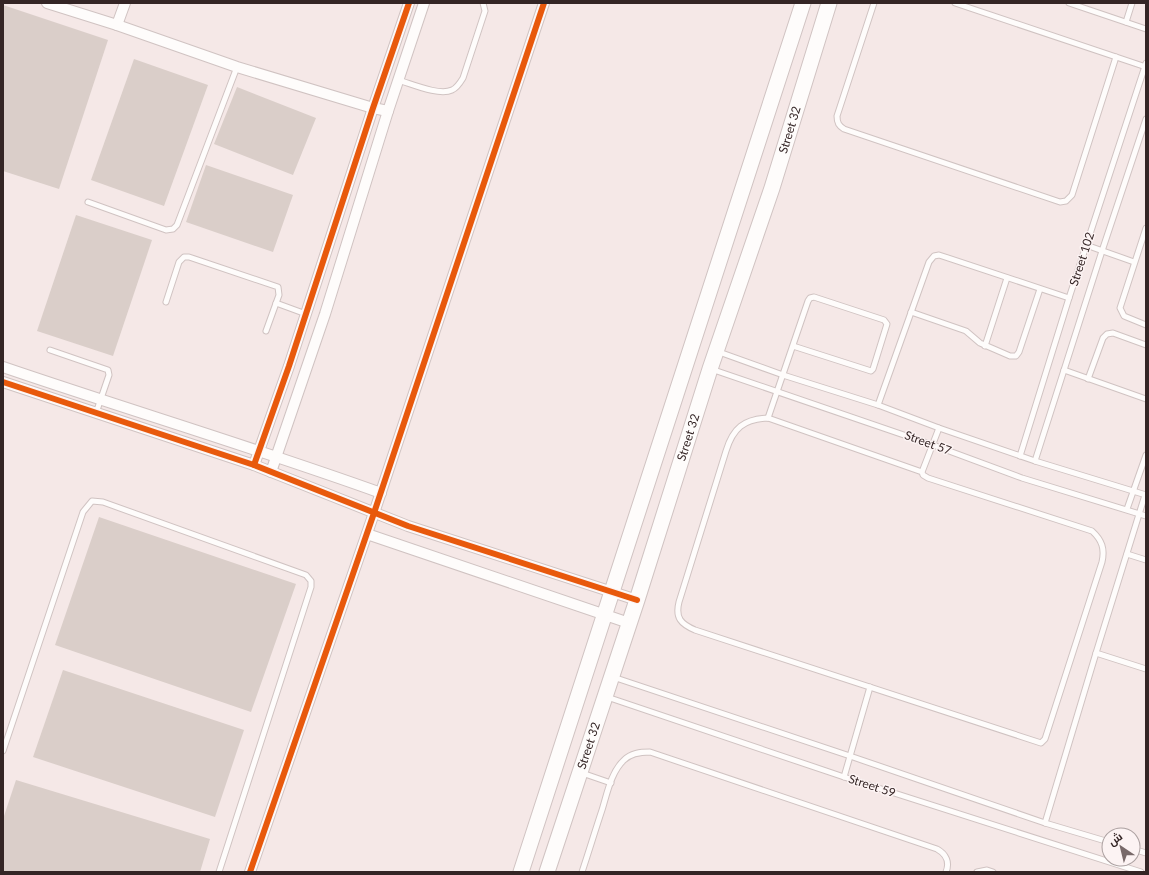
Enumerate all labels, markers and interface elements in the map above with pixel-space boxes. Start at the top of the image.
street label: Street 32 [775,104,804,155]
street label: Street 102 [1066,230,1097,288]
street label: Street 32 [673,412,702,463]
street label: Street 57 [903,427,954,458]
street label: Street 32 [574,720,603,771]
street label: Street 59 [847,771,898,800]
north arrow [1101,827,1141,867]
text: ش [1105,829,1125,849]

